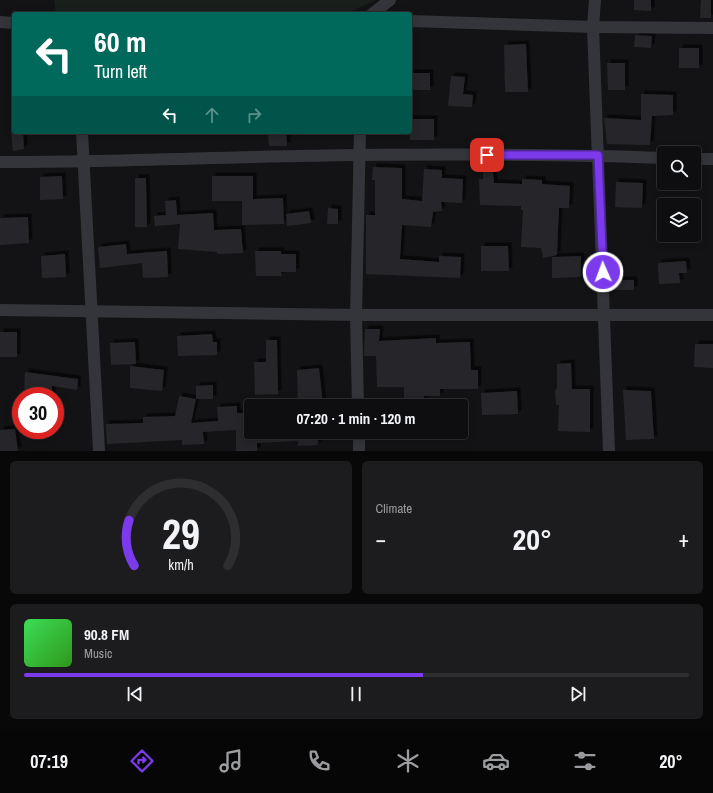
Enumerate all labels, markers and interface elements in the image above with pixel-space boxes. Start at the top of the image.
text: 60 m [94,23,146,61]
icon: left [28,28,80,80]
text: Turn left [94,59,147,84]
icon: left [159,104,181,126]
icon: ahead [201,104,223,126]
icon: right [243,104,265,126]
pin [470,138,504,172]
icon: arrive [476,144,498,166]
map controls [657,146,701,242]
button: search [657,146,701,190]
button: layers [657,198,701,242]
position arrow [582,251,624,293]
speed limit sign: 30 [12,387,64,439]
text: 07:20 · 1 min · 120 m [297,408,415,429]
text: Climate [376,500,412,517]
text: 29 [162,505,200,561]
text: 20° [513,519,552,559]
text: − [376,524,386,554]
text: + [678,524,689,554]
text: km/h [168,554,193,573]
text: 90.8 FM [84,624,129,645]
text: Music [84,645,112,662]
icon: previous [124,683,146,705]
icon: pause [345,683,367,705]
icon: next [567,683,589,705]
icon: directions [128,747,156,775]
icon: music [217,747,245,775]
icon: phone [305,747,333,775]
icon: climate [394,747,422,775]
icon: car [482,747,510,775]
icon: filters [571,747,599,775]
text: 07:19 [30,749,68,774]
text: 20° [659,749,683,774]

